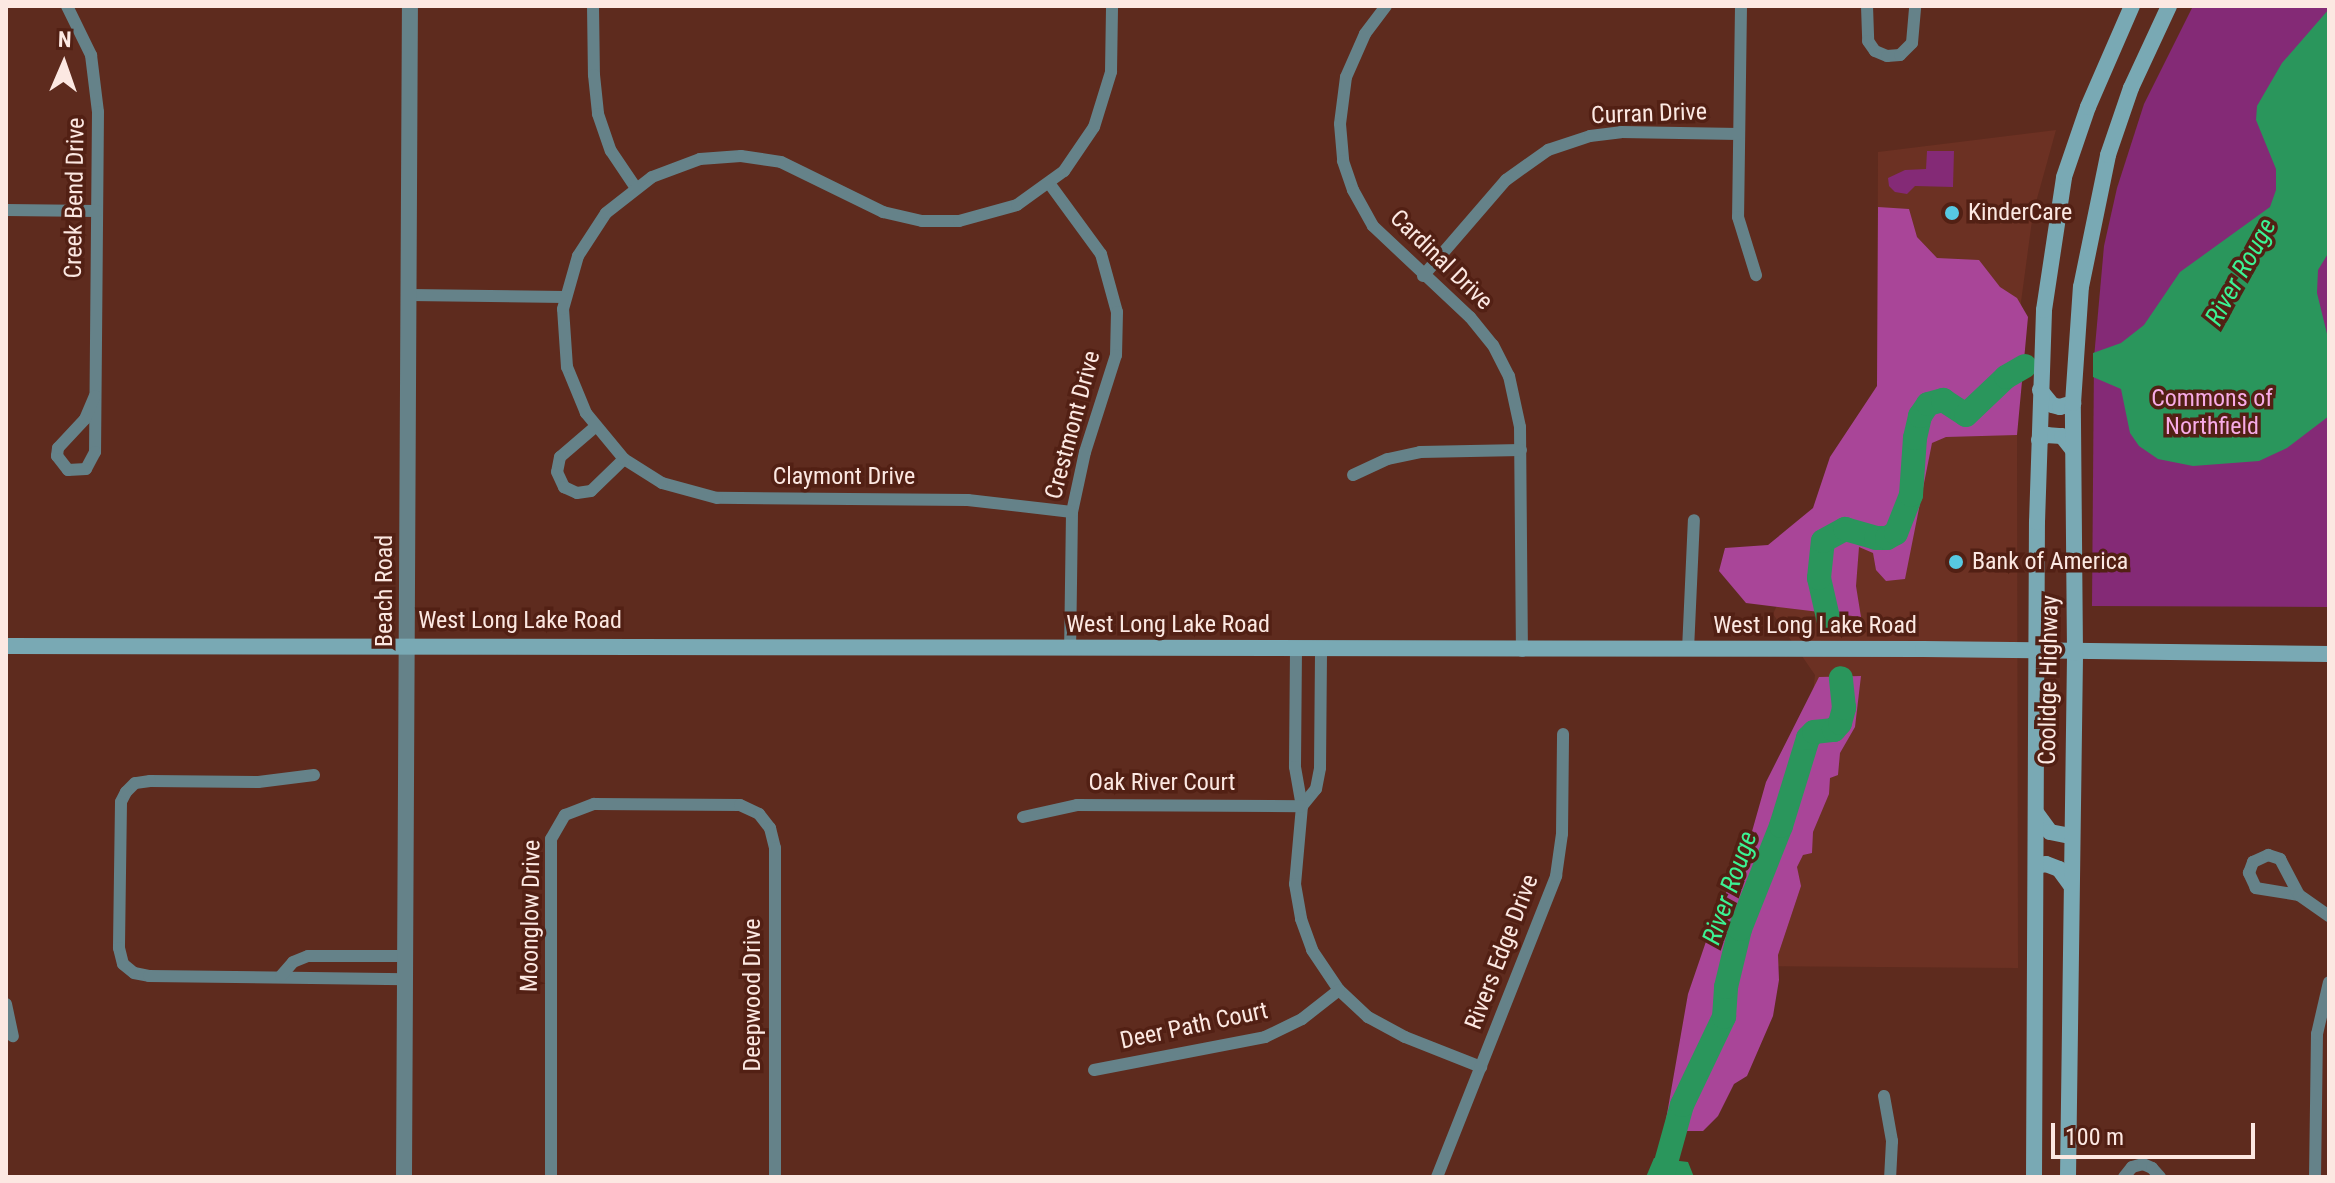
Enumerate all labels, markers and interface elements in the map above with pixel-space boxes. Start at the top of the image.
north arrow [24,24,104,104]
text: N [58,27,72,52]
street label: Curran Drive [1591,98,1707,130]
street label: Creek Bend Drive [59,117,91,279]
place label: KinderCare [1968,199,2072,227]
street label: Cardinal Drive [1384,204,1498,316]
marker: KinderCare [1943,204,1961,222]
water label: River Rouge [2199,213,2283,331]
street label: Crestmont Drive [1039,348,1107,502]
park label: Commons of Northfield [2151,385,2273,441]
street label: Claymont Drive [773,463,915,491]
street label: Beach Road [371,535,399,647]
place label: Bank of America [1972,548,2128,576]
marker: Bank of America [1947,553,1965,571]
street label: Coolidge Highway [2033,595,2065,765]
street label: West Long Lake Road [418,607,622,635]
street label: West Long Lake Road [1066,611,1270,639]
street label: West Long Lake Road [1713,612,1917,640]
street label: Oak River Court [1089,769,1235,797]
water label: River Rouge [1696,827,1764,949]
street label: Moonglow Drive [515,840,547,992]
street label: Rivers Edge Drive [1459,871,1545,1033]
street label: Deepwood Drive [739,918,767,1072]
street label: Deer Path Court [1118,996,1270,1056]
scale bar [2055,1107,2259,1157]
text: 100 m [2065,1123,2124,1151]

